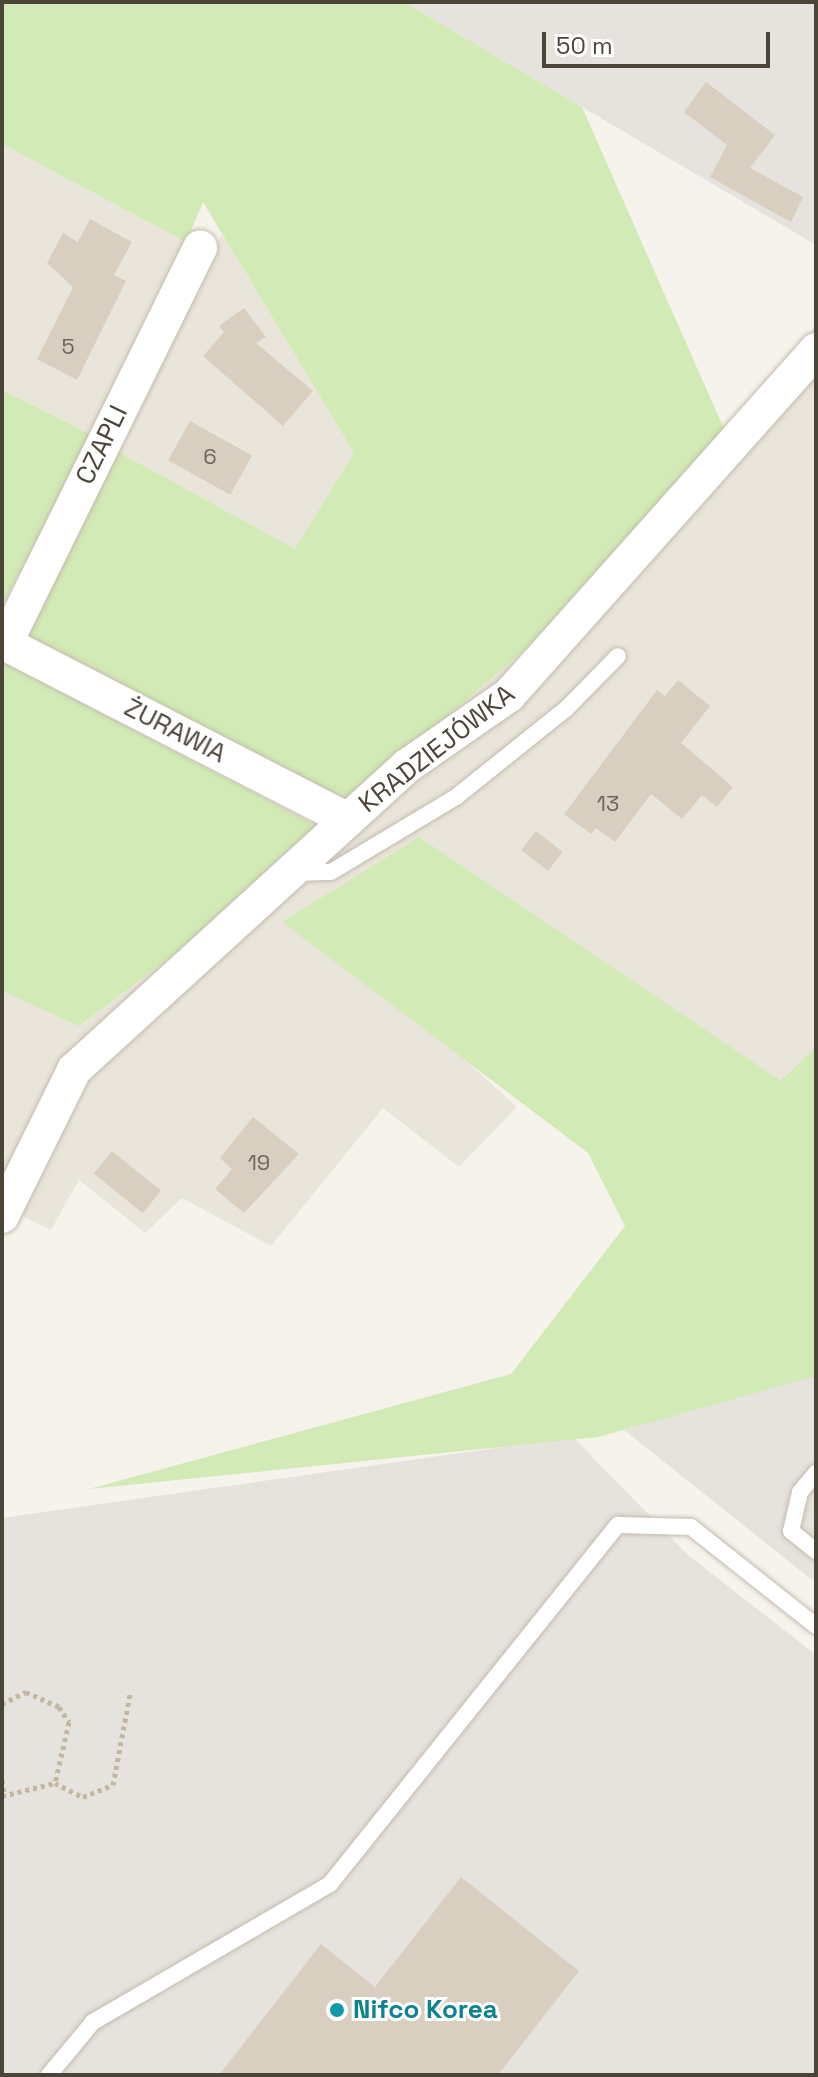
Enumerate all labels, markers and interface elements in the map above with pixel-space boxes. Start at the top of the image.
scale bar [546,16,774,66]
text: 50 m [556,30,613,61]
house number: 5 [61,334,75,360]
street label: CZAPLI [70,400,134,490]
house number: 6 [203,444,217,470]
street label: KRADZIEJÓWKA [353,679,521,819]
street label: ŻURAWIA [119,692,231,770]
house number: 13 [597,791,619,817]
house number: 19 [248,1150,270,1176]
place label: Nifco Korea [353,1994,498,2026]
marker: Nifco Korea [328,2001,346,2019]

